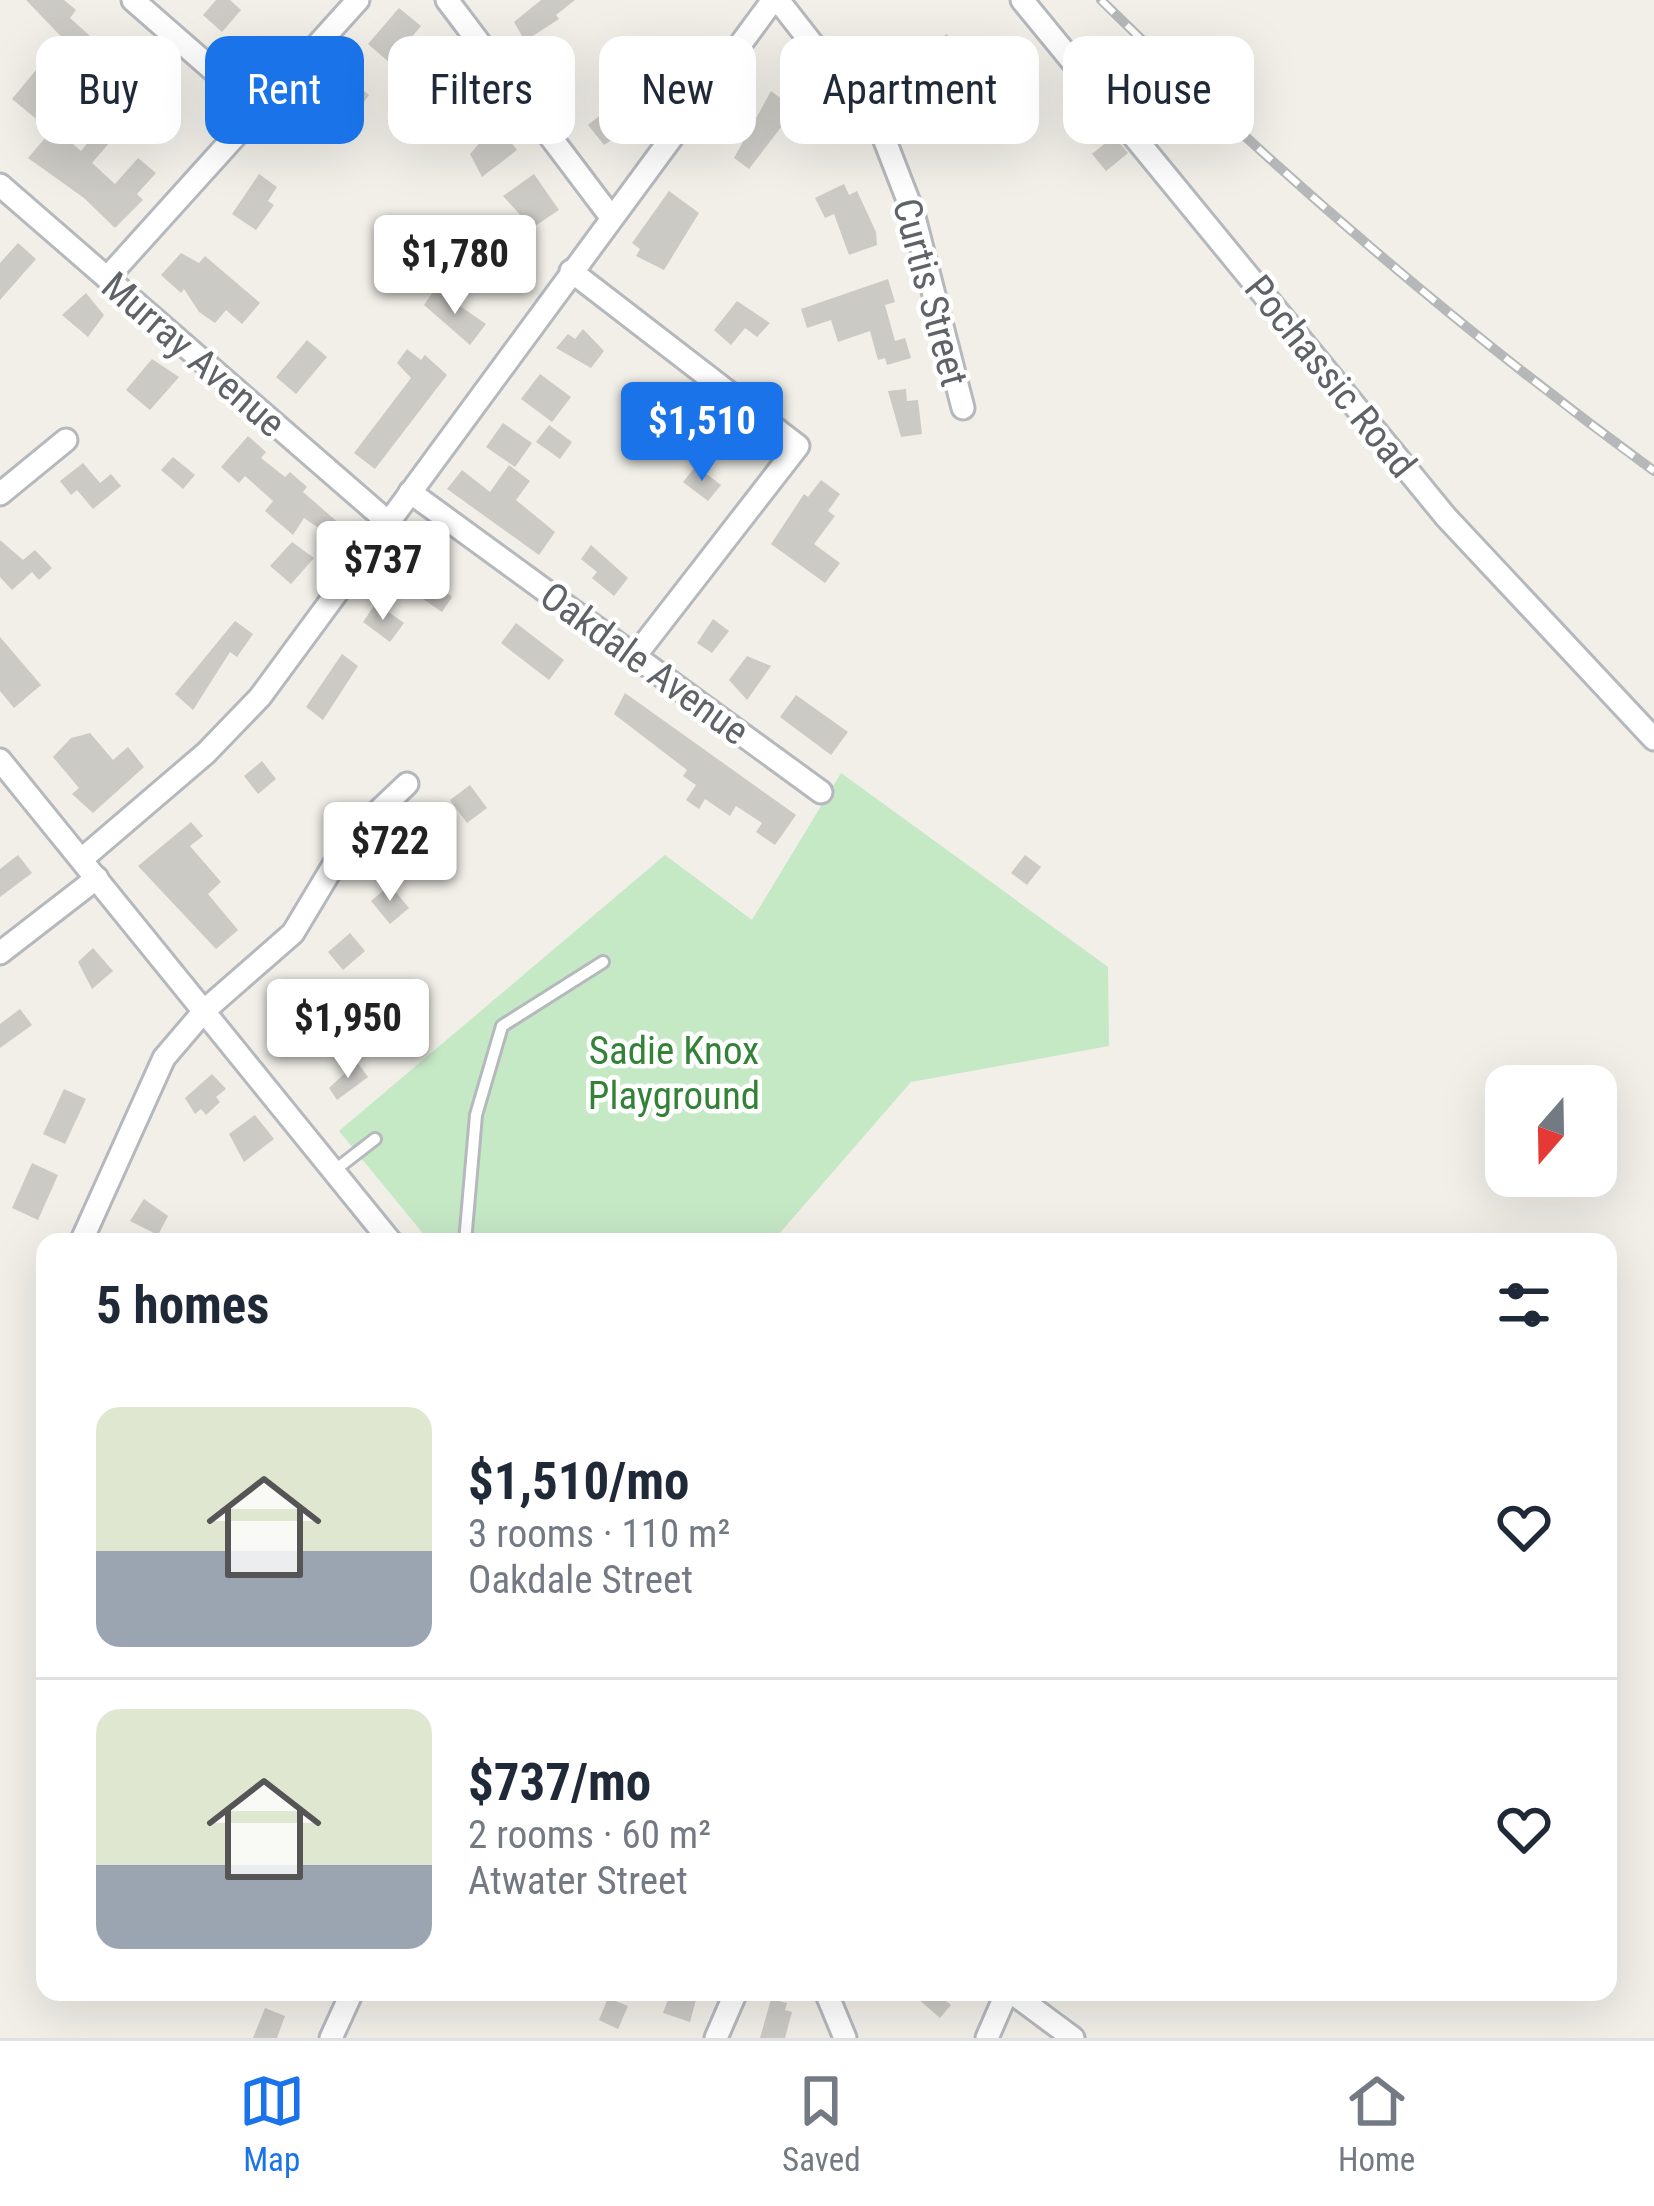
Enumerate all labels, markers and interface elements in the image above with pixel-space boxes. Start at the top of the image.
chip: Buy [36,36,181,144]
chip: Rent [205,36,364,144]
chip: Filters [388,36,575,144]
chip: New [599,36,756,144]
chip: Apartment [780,36,1039,144]
chip: House [1063,36,1254,144]
street label: Curtis Street [883,193,977,391]
pin: $1,780 [357,215,553,317]
text: $1,780 [401,231,509,277]
street label: Murray Avenue [93,263,294,447]
street label: Pochassic Road [1235,266,1426,487]
pin: $1,510 [604,382,800,484]
text: $1,510 [648,398,756,444]
pin: $737 [312,521,454,623]
text: $737 [344,537,422,583]
street label: Oakdale Avenue [531,573,757,755]
pin: $722 [319,802,461,904]
text: $722 [351,818,429,864]
pin: $1,950 [250,979,446,1081]
text: $1,950 [294,995,402,1041]
park label: Sadie Knox Playground [588,1028,760,1119]
north arrow [1485,1065,1617,1197]
map controls [1485,1065,1617,1197]
icon: filters [1491,1272,1557,1338]
text: 5 homes [96,1276,269,1335]
text: $1,510/mo [468,1452,689,1511]
icon: home [192,1455,336,1599]
icon: heart [1491,1494,1557,1560]
text: 3 rooms · 110 m² [468,1511,730,1557]
text: Oakdale Street [468,1557,693,1603]
text: $737/mo [468,1753,651,1812]
icon: home [192,1757,336,1901]
icon: heart [1491,1796,1557,1862]
text: 2 rooms · 60 m² [468,1812,711,1858]
text: Atwater Street [468,1858,688,1904]
tab: Map [239,2068,305,2179]
tab: Saved [782,2068,861,2179]
tab: Home [1338,2068,1415,2179]

